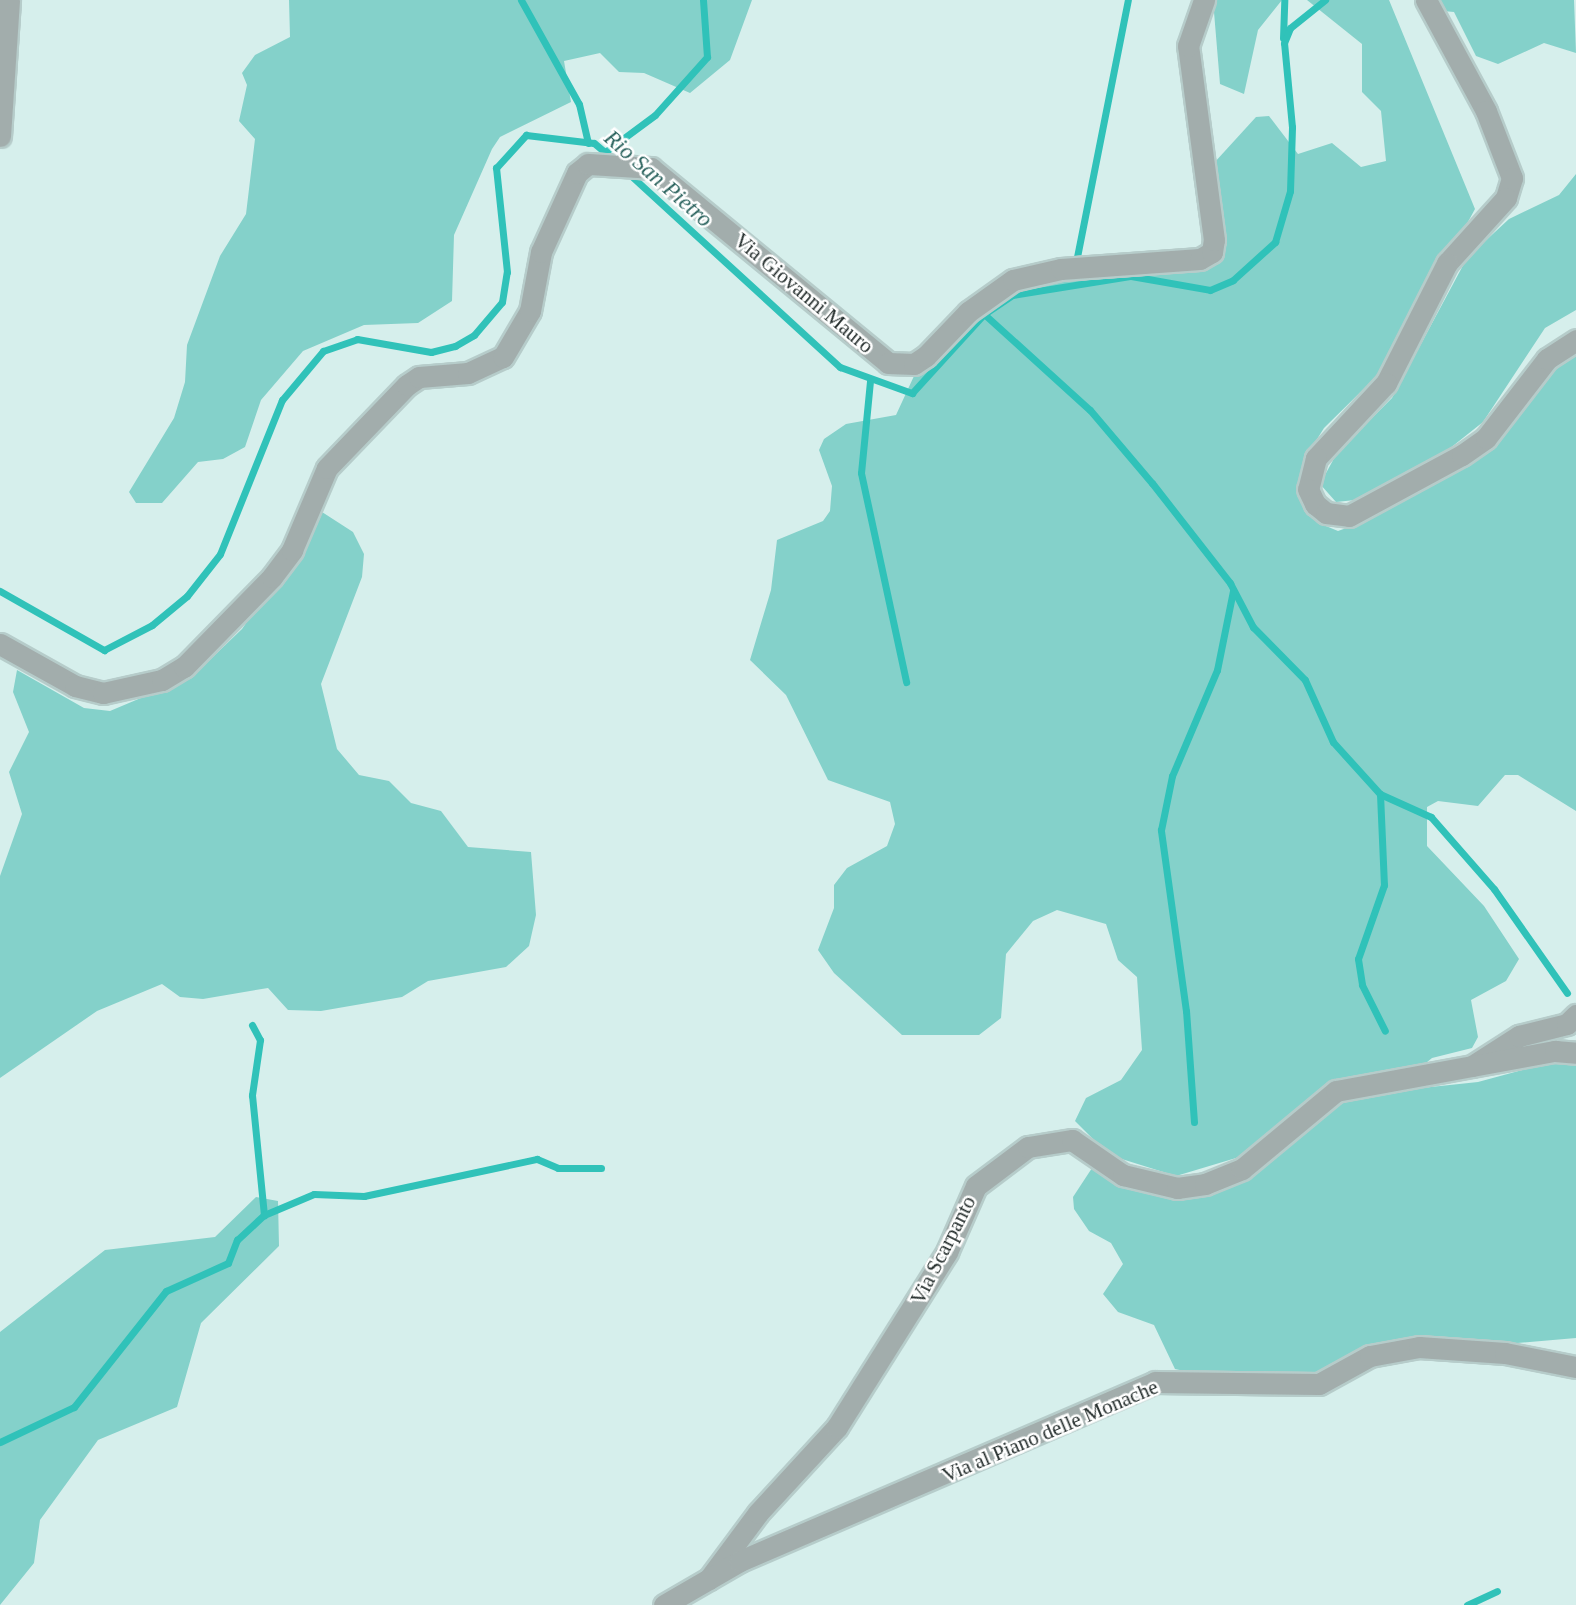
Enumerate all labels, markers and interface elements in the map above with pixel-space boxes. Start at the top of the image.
water label: Rio San Pietro [598,124,718,234]
street label: Via Giovanni Mauro [729,228,879,358]
street label: Via Scarpanto [905,1192,981,1308]
street label: Via al Piano delle Monache [938,1374,1162,1488]

